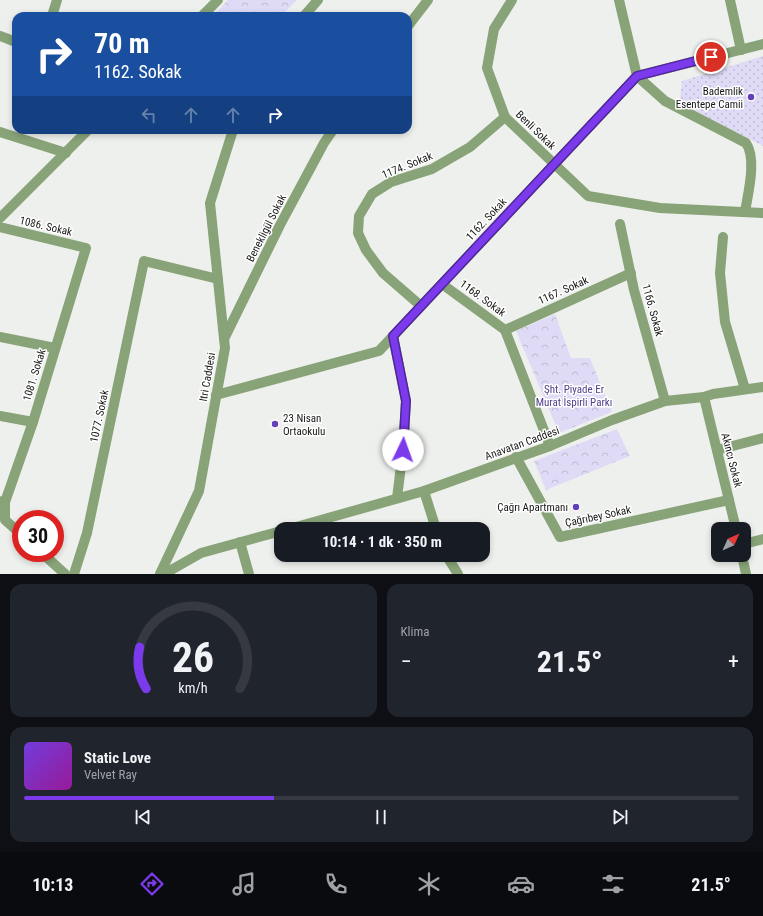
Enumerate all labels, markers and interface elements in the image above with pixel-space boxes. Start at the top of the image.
text: 70 m [94,27,150,60]
icon: right [28,28,80,80]
pin [694,40,728,74]
icon: arrive [700,46,722,68]
text: 1162. Sokak [94,61,182,82]
place label: Bademlik Esentepe Camii [676,85,743,111]
marker: Bademlik Esentepe Camii [746,92,756,102]
icon: left [138,104,160,126]
icon: ahead [180,104,202,126]
icon: ahead [222,104,244,126]
icon: right [264,104,286,126]
street label: Benli Sokak [513,108,558,153]
street label: 1174. Sokak [380,149,434,182]
street label: Benekligül Sokak [244,192,289,264]
street label: 1162. Sokak [463,195,509,243]
street label: 1086. Sokak [18,214,73,239]
street label: 1167. Sokak [536,274,590,307]
street label: 1168. Sokak [457,277,508,319]
street label: 1166. Sokak [639,283,666,338]
street label: 1081. Sokak [20,348,49,403]
street label: Itri Caddesi [197,352,218,403]
park label: Şht. Piyade Er Murat İspirli Parkı [536,383,612,409]
street label: 1077. Sokak [88,389,111,444]
place label: 23 Nisan Ortaokulu [283,412,325,438]
marker: 23 Nisan Ortaokulu [270,419,280,429]
street label: Anavatan Caddesi [483,424,561,463]
position arrow [382,429,424,471]
street label: Akıncı Sokak [718,431,745,489]
place label: Çağrı Apartmanı [497,501,568,514]
marker: Çağrı Apartmanı [571,502,581,512]
street label: Çağrıbey Sokak [564,503,632,530]
speed limit sign: 30 [12,510,64,562]
north arrow [711,522,751,562]
map controls [711,522,751,562]
text: 10:14 · 1 dk · 350 m [322,533,442,551]
text: Klima [401,624,430,639]
text: 26 [172,632,214,681]
text: 21.5° [537,644,603,679]
text: − [401,649,412,674]
text: + [728,649,739,674]
text: km/h [179,679,208,695]
text: Static Love [84,749,151,767]
text: Velvet Ray [84,767,137,782]
icon: previous [132,806,154,828]
icon: pause [370,806,392,828]
icon: next [609,806,631,828]
icon: directions [138,870,166,898]
icon: music [230,870,258,898]
icon: phone [322,870,350,898]
icon: climate [415,870,443,898]
icon: car [507,870,535,898]
icon: filters [599,870,627,898]
text: 10:13 [32,874,73,895]
text: 21.5° [691,874,731,895]

